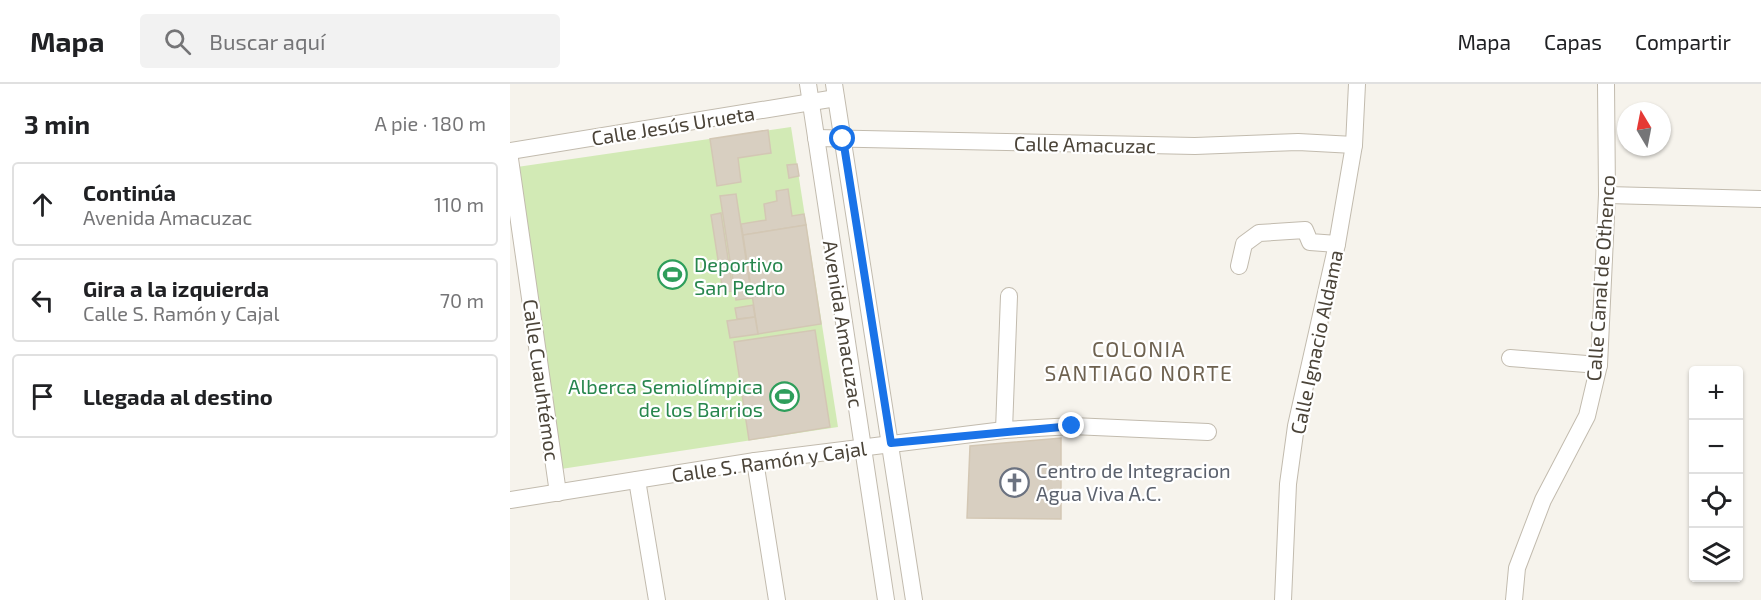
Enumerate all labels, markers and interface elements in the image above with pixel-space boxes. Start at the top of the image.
search box [140,14,560,68]
text: Mapa [30,24,104,58]
icon: search [161,25,194,58]
text: Buscar aquí [209,28,325,54]
text: Mapa [1457,29,1511,54]
text: Capas [1544,29,1602,54]
text: Compartir [1635,29,1731,54]
street label: Calle Jesús Urueta [590,100,756,150]
north arrow [1617,102,1671,156]
text: 3 min [24,108,90,139]
text: A pie · 180 m [375,111,486,135]
route start [829,125,855,151]
street label: Calle Amacuzac [1014,131,1156,157]
street label: Calle Canal de Othenco [1581,174,1619,382]
text: Continúa [83,179,176,205]
icon: ahead [26,188,59,221]
text: 110 m [434,192,484,216]
text: Avenida Amacuzac [83,205,252,229]
street label: Avenida Amacuzac [819,238,869,410]
street label: Calle Ignacio Aldama [1285,248,1347,436]
place label: Deportivo San Pedro [694,252,785,299]
sports icon: Deportivo San Pedro [657,259,689,291]
text: Gira a la izquierda [83,275,269,301]
icon: left [26,284,59,317]
text: 70 m [440,288,484,312]
street label: Calle Cuauhtémoc [519,297,565,463]
text: Calle S. Ramón y Cajal [83,301,279,325]
district label: COLONIA SANTIAGO NORTE [1045,336,1233,385]
map controls [1689,366,1743,582]
button: + [1689,366,1743,420]
place label: Alberca Semiolímpica de los Barrios [568,374,763,421]
icon: arrive [26,380,59,413]
sports icon: Alberca Semiolímpica de los Barrios [768,381,800,413]
text: Llegada al destino [83,383,273,409]
route end [1058,412,1084,438]
button: − [1689,420,1743,474]
street label: Calle S. Ramón y Cajal [670,435,868,487]
place label: Centro de Integracion Agua Viva A.C. [1036,458,1231,505]
church icon: Centro de Integracion Agua Viva A.C. [999,466,1031,498]
button: locate [1689,474,1743,528]
button: layers [1689,528,1743,582]

